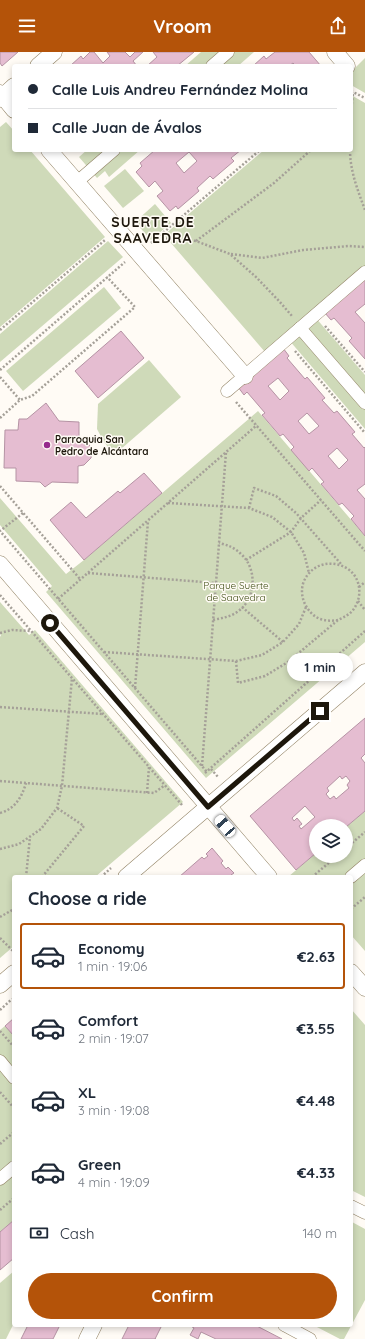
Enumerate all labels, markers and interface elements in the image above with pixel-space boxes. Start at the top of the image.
icon: menu [16,15,38,37]
text: Vroom [153,15,212,38]
icon: share [327,15,349,37]
text: Calle Luis Andreu Fernández Molina [52,80,308,99]
text: Calle Juan de Ávalos [52,118,202,137]
district label: SUERTE DE SAAVEDRA [111,213,195,247]
place label: Parroquia San Pedro de Alcántara [55,433,149,458]
marker: Parroquia San Pedro de Alcántara [42,440,52,450]
park label: Parque Suerte de Saavedra [203,579,269,604]
route start [41,614,59,632]
callout: 1 min [287,653,353,681]
text: 1 min [304,659,336,675]
route end [311,702,329,720]
car [213,813,237,839]
map controls [309,819,353,863]
button: layers [309,819,353,863]
text: Choose a ride [28,887,147,910]
icon: car [30,938,66,974]
text: Economy [78,939,145,958]
text: €2.63 [297,947,335,966]
text: 1 min · 19:06 [78,958,147,974]
icon: car [30,1010,66,1046]
text: Comfort [78,1011,139,1030]
text: €3.55 [297,1019,335,1038]
text: 2 min · 19:07 [78,1030,149,1046]
icon: car [30,1082,66,1118]
text: XL [78,1083,96,1102]
text: €4.48 [296,1091,335,1110]
text: 3 min · 19:08 [78,1102,149,1118]
icon: car [30,1154,66,1190]
text: Green [78,1155,121,1174]
text: €4.33 [297,1163,335,1182]
text: 4 min · 19:09 [78,1174,150,1190]
icon: cash [28,1222,50,1244]
text: Cash [60,1224,94,1243]
text: 140 m [302,1225,337,1241]
button: Confirm [28,1273,337,1319]

